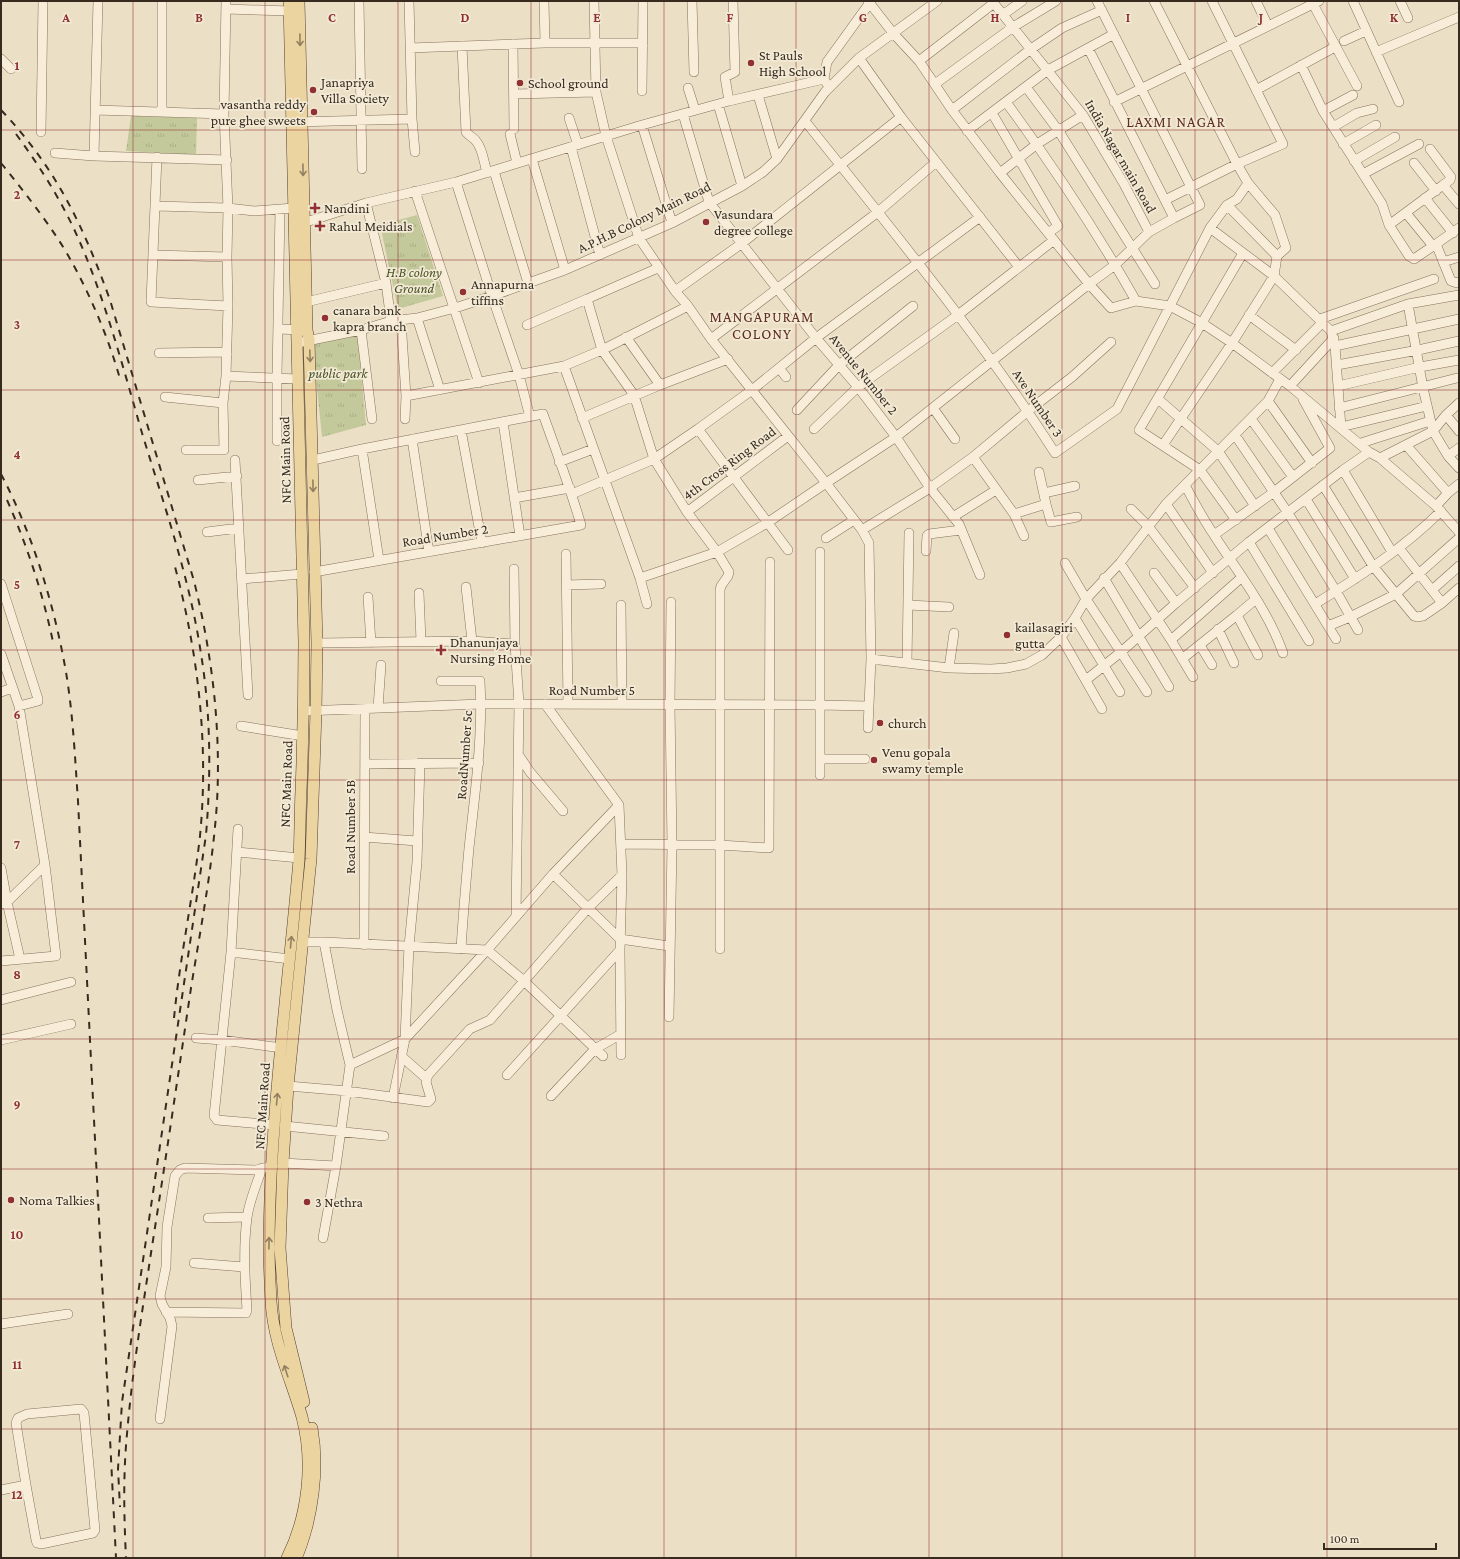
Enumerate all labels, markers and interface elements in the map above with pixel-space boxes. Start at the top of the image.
text: A [61,10,70,25]
text: B [195,10,203,25]
text: C [328,10,336,25]
text: D [461,10,470,25]
text: E [593,10,601,25]
text: F [727,10,734,25]
text: G [859,10,867,25]
text: H [991,10,1000,25]
text: I [1126,10,1130,25]
text: J [1257,10,1263,25]
text: K [1390,10,1399,25]
one-way arrow [296,33,304,46]
place label: St Pauls High School [759,47,826,79]
text: 1 [15,58,20,73]
marker: St Pauls High School [746,58,756,68]
place label: Janapriya Villa Society [319,74,390,106]
place label: School ground [528,75,609,91]
marker: School ground [515,78,525,88]
marker: Janapriya Villa Society [308,85,318,95]
place label: vasantha reddy pure ghee sweets [211,96,307,128]
street label: India Nagar main Road [1082,96,1160,216]
marker: vasantha reddy pure ghee sweets [309,107,319,117]
district label: LAXMI NAGAR [1126,114,1226,130]
one-way arrow [299,163,307,176]
street label: A.P.H.B Colony Main Road [575,177,714,256]
text: 2 [14,187,21,202]
place label: Nandini [324,200,370,216]
marker: Nandini [309,202,321,214]
place label: Vasundara degree college [714,206,793,238]
marker: Vasundara degree college [701,217,711,227]
place label: Rahul Meidials [329,218,413,234]
marker: Rahul Meidials [314,220,326,232]
park label: H.B colony Ground [386,264,442,296]
place label: Annapurna tiffins [471,276,535,308]
marker: Annapurna tiffins [458,287,468,297]
place label: canara bank kapra branch [333,302,407,334]
district label: MANGAPURAM COLONY [710,309,814,342]
marker: canara bank kapra branch [320,313,330,323]
text: 3 [14,317,20,332]
street label: Avenue Number 2 [827,330,902,418]
one-way arrow [306,349,313,362]
park label: public park [308,365,368,381]
street label: Ave Number 3 [1009,366,1067,440]
street label: NFC Main Road [276,416,294,504]
street label: 4th Cross Ring Road [679,422,779,503]
text: 4 [13,447,21,462]
one-way arrow [309,479,317,492]
street label: Road Number 2 [401,520,489,550]
text: 5 [14,577,20,592]
place label: kailasagiri gutta [1015,619,1073,651]
marker: kailasagiri gutta [1002,630,1012,640]
place label: Dhanunjaya Nursing Home [450,634,531,666]
marker: Dhanunjaya Nursing Home [435,644,447,656]
street label: Road Number 5 [549,682,635,698]
text: 6 [13,707,21,722]
street label: RoadNumber 5c [453,710,475,800]
place label: church [888,715,927,731]
marker: church [875,718,885,728]
street label: NFC Main Road [276,740,296,828]
place label: Venu gopala swamy temple [882,744,964,776]
marker: Venu gopala swamy temple [869,755,879,765]
street label: Road Number 5B [342,780,358,874]
text: 7 [14,837,20,852]
one-way arrow [288,936,295,949]
text: 8 [13,967,21,982]
street label: NFC Main Road [251,1061,273,1150]
one-way arrow [274,1093,281,1106]
text: 9 [13,1097,21,1112]
place label: Noma Talkies [19,1192,95,1208]
place label: 3 Nethra [315,1194,363,1210]
marker: Noma Talkies [6,1195,16,1205]
marker: 3 Nethra [302,1197,312,1207]
text: 10 [11,1227,23,1242]
one-way arrow [266,1237,273,1250]
text: 11 [12,1357,22,1372]
one-way arrow [282,1365,289,1378]
text: 12 [11,1487,23,1502]
scale bar [1324,1525,1436,1551]
text: 100 m [1330,1532,1360,1546]

